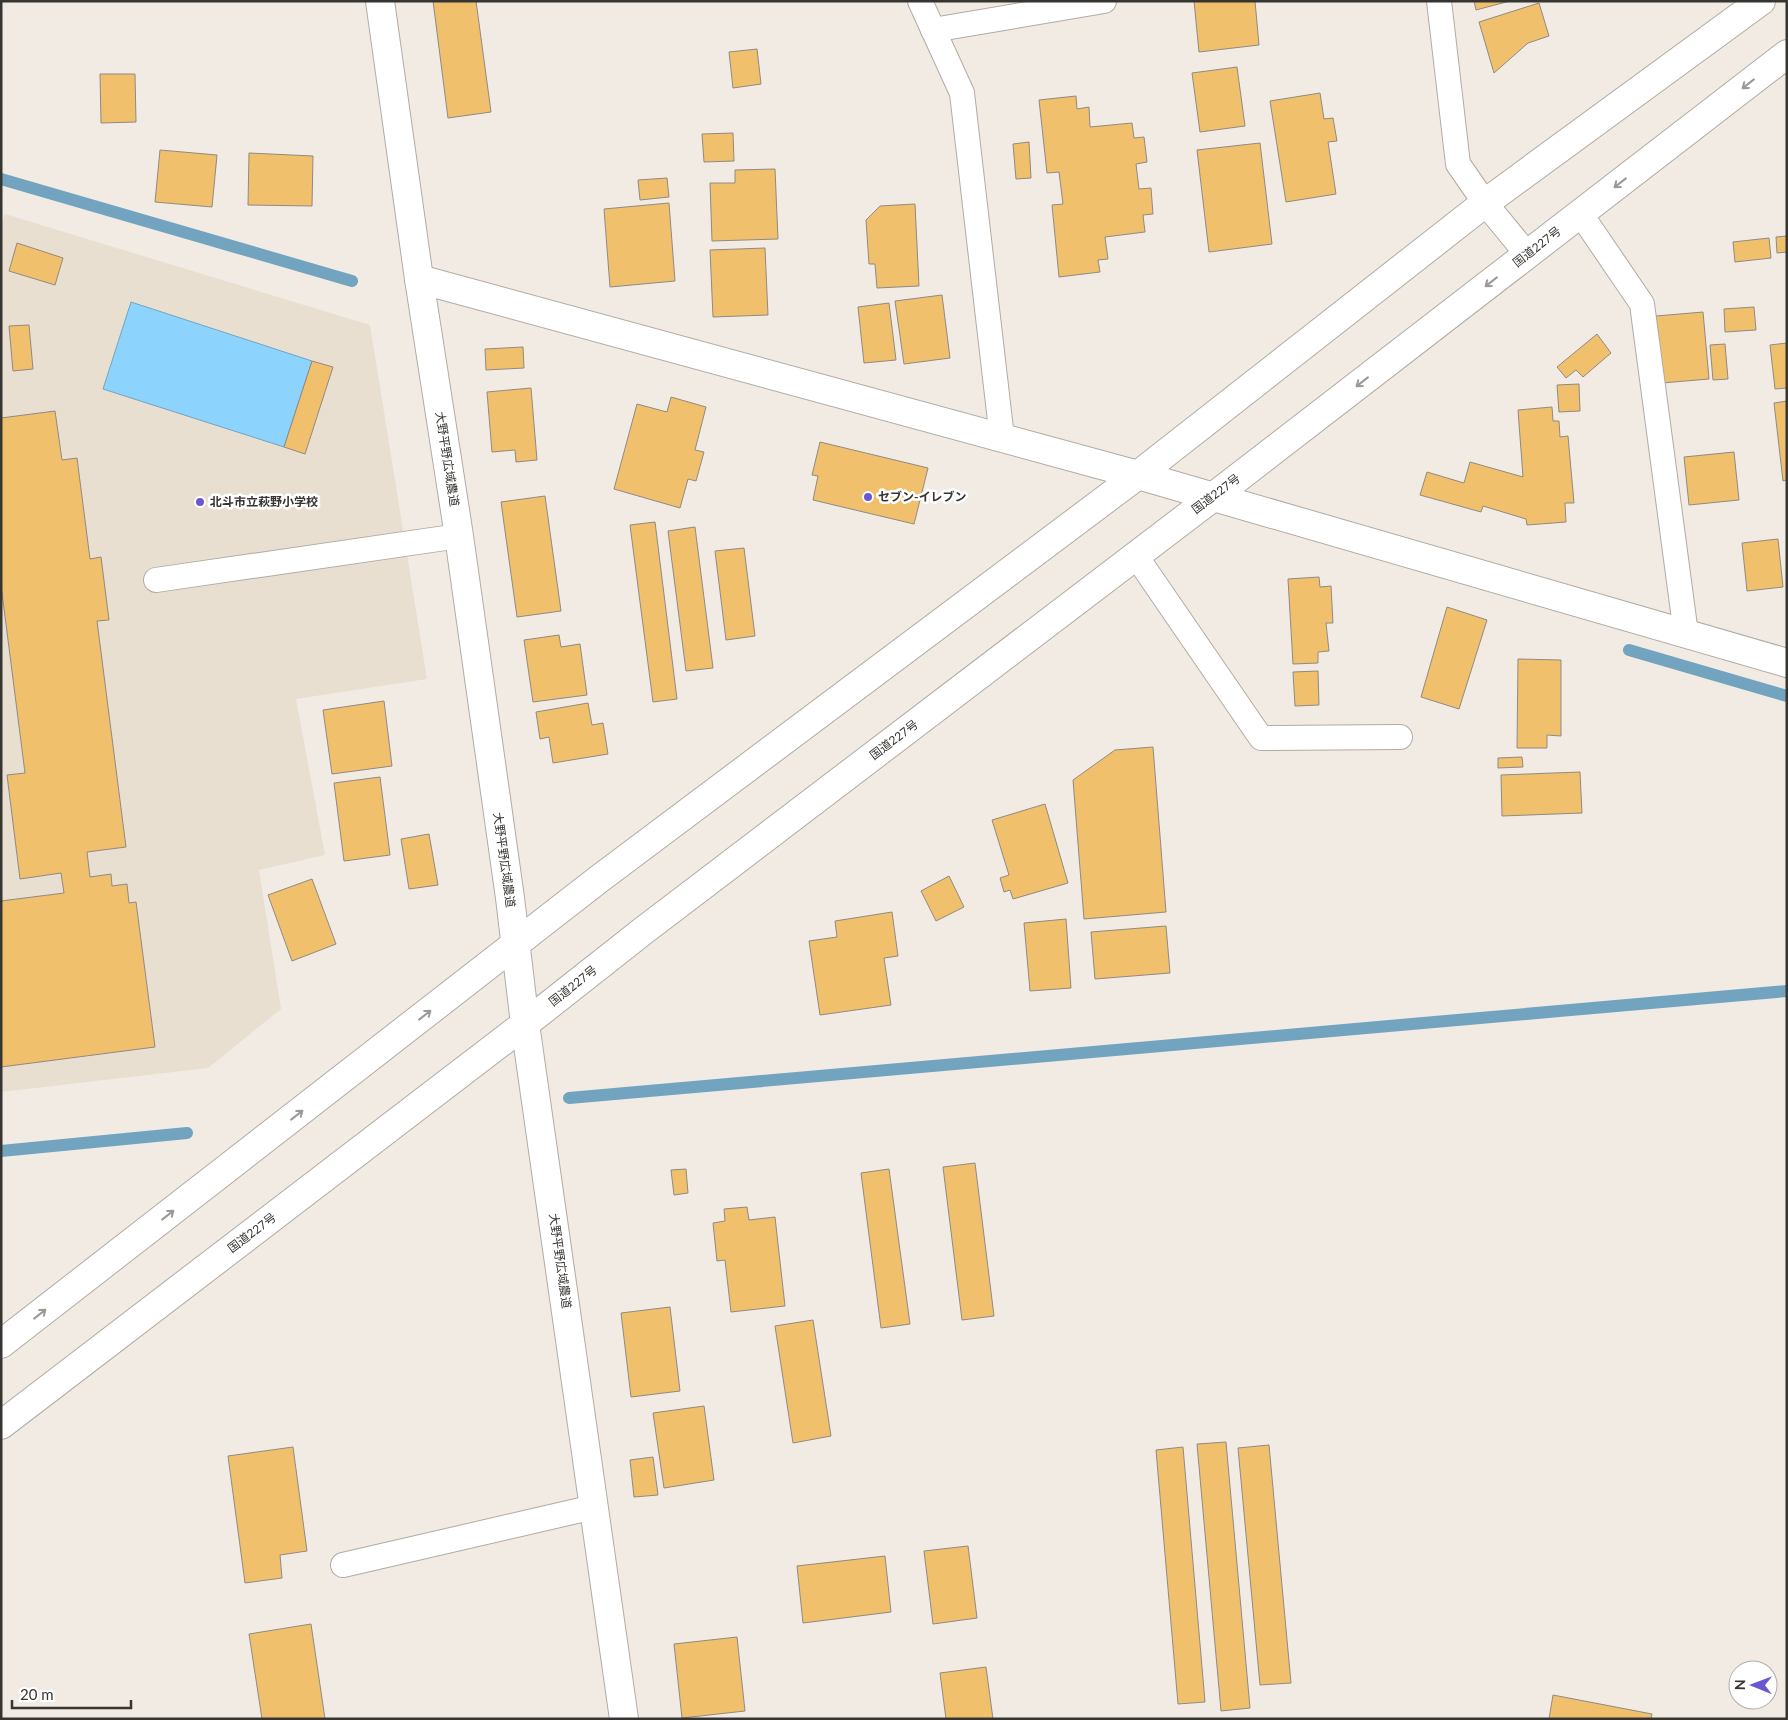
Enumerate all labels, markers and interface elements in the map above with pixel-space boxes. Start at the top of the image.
one-way arrow [1742,78,1755,89]
one-way arrow [1613,177,1626,188]
street label: 国道227号 [1510,223,1564,270]
one-way arrow [1485,277,1498,288]
one-way arrow [1356,376,1369,387]
street label: 大野平野広域農道 [433,410,462,508]
street label: 国道227号 [1188,470,1243,517]
place label: セブン-イレブン [878,489,966,504]
marker: セブン-イレブン [862,491,874,503]
place label: 北斗市立萩野小学校 [210,494,318,509]
marker: 北斗市立萩野小学校 [194,496,206,508]
street label: 国道227号 [866,716,921,763]
street label: 大野平野広域農道 [490,811,519,909]
street label: 国道227号 [546,962,600,1009]
one-way arrow [418,1010,431,1021]
one-way arrow [290,1110,303,1121]
street label: 国道227号 [224,1209,279,1256]
one-way arrow [162,1210,175,1221]
street label: 大野平野広域農道 [546,1212,575,1310]
one-way arrow [33,1309,46,1320]
north arrow [1728,1660,1778,1710]
scale bar [12,1678,131,1710]
text: N [1731,1679,1748,1690]
text: 20 m [20,1685,54,1703]

